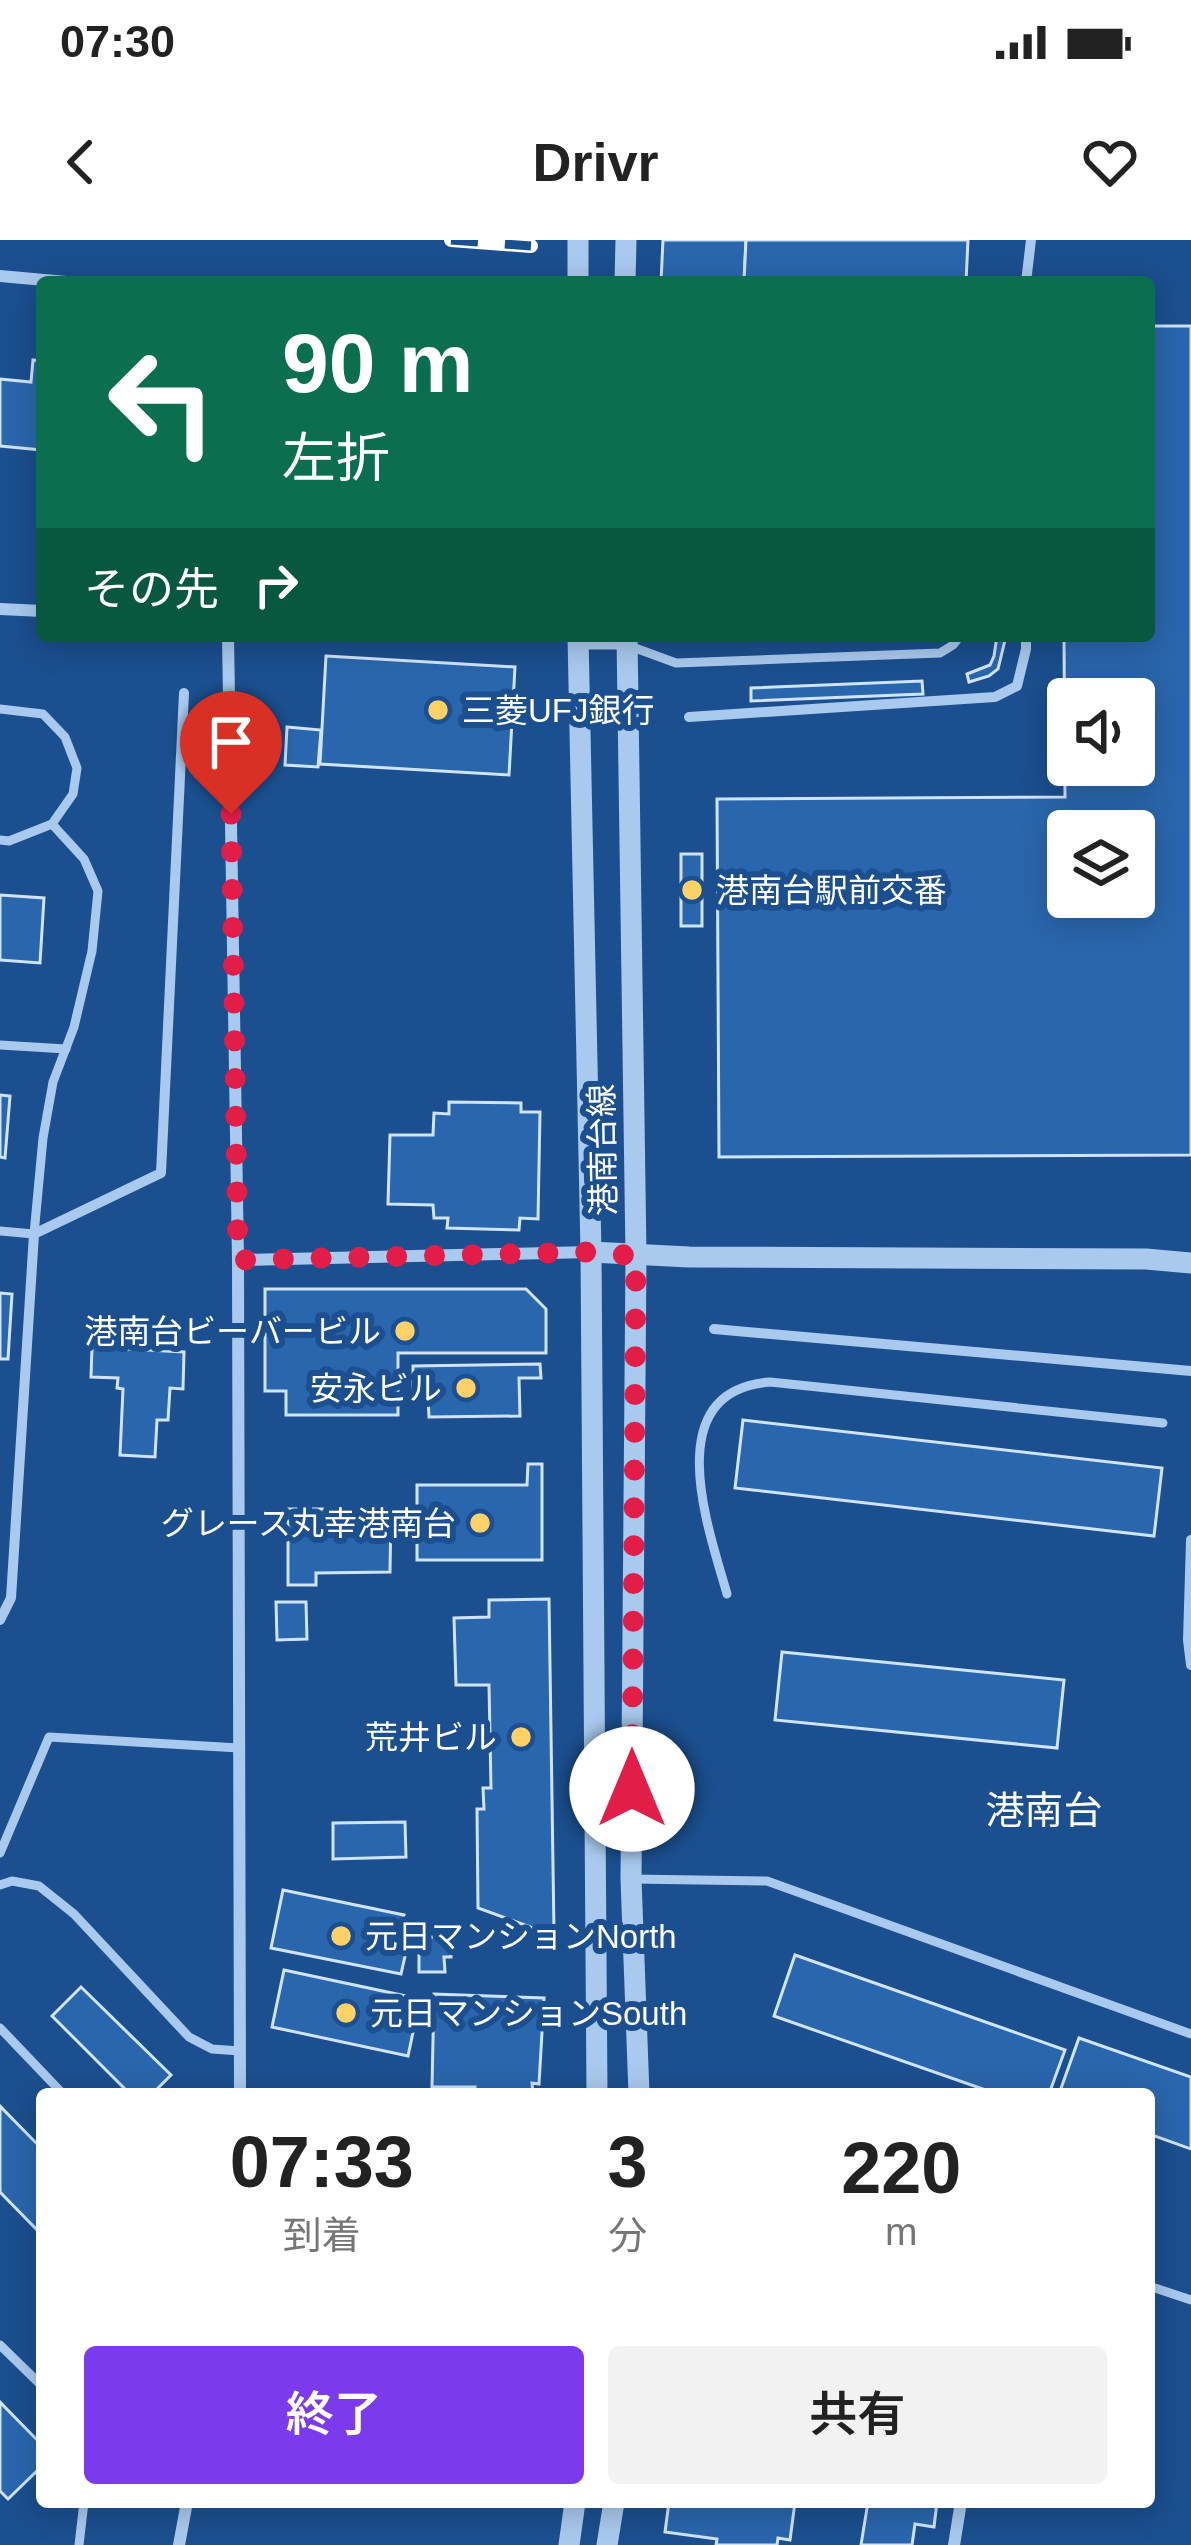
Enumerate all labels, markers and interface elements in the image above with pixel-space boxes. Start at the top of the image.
text: 07:30 [60,16,175,67]
icon: back [48,129,114,195]
icon: heart [1077,129,1143,195]
text: Drivr [532,132,659,192]
text: 90 m [282,316,473,410]
icon: left [84,324,240,480]
text: 左折 [282,428,390,488]
icon: right [243,552,309,618]
text: その先 [84,564,219,615]
map controls [1047,678,1155,918]
button: sound [1047,678,1155,786]
pin [180,691,282,814]
place label: 三菱UFJ銀行 [462,692,655,729]
marker: 三菱UFJ銀行 [425,697,451,723]
icon: arrive [198,709,264,775]
button: layers [1047,810,1155,918]
place label: 港南台駅前交番 [716,872,947,909]
marker: 港南台駅前交番 [679,877,705,903]
street label: 港南台線 [583,1084,622,1216]
place label: 港南台ビーバービル [84,1313,381,1350]
marker: 港南台ビーバービル [392,1318,418,1344]
place label: 安永ビル [310,1370,442,1407]
marker: 安永ビル [453,1375,479,1401]
place label: グレース丸幸港南台 [161,1505,456,1542]
marker: グレース丸幸港南台 [467,1510,493,1536]
place label: 荒井ビル [365,1719,497,1756]
marker: 荒井ビル [508,1724,534,1750]
position arrow [569,1726,695,1852]
district label: 港南台 [985,1789,1103,1832]
place label: 元日マンションNorth [365,1918,677,1955]
marker: 元日マンションNorth [328,1923,354,1949]
place label: 元日マンションSouth [370,1995,687,2032]
marker: 元日マンションSouth [333,2000,359,2026]
text: 07:33 [230,2122,414,2202]
text: 3 [607,2122,648,2202]
text: 220 [841,2128,961,2208]
text: m [885,2210,917,2253]
text: 到着 [283,2214,361,2257]
text: 分 [608,2214,647,2257]
button: 終了 [84,2346,584,2484]
button: 共有 [608,2346,1107,2484]

